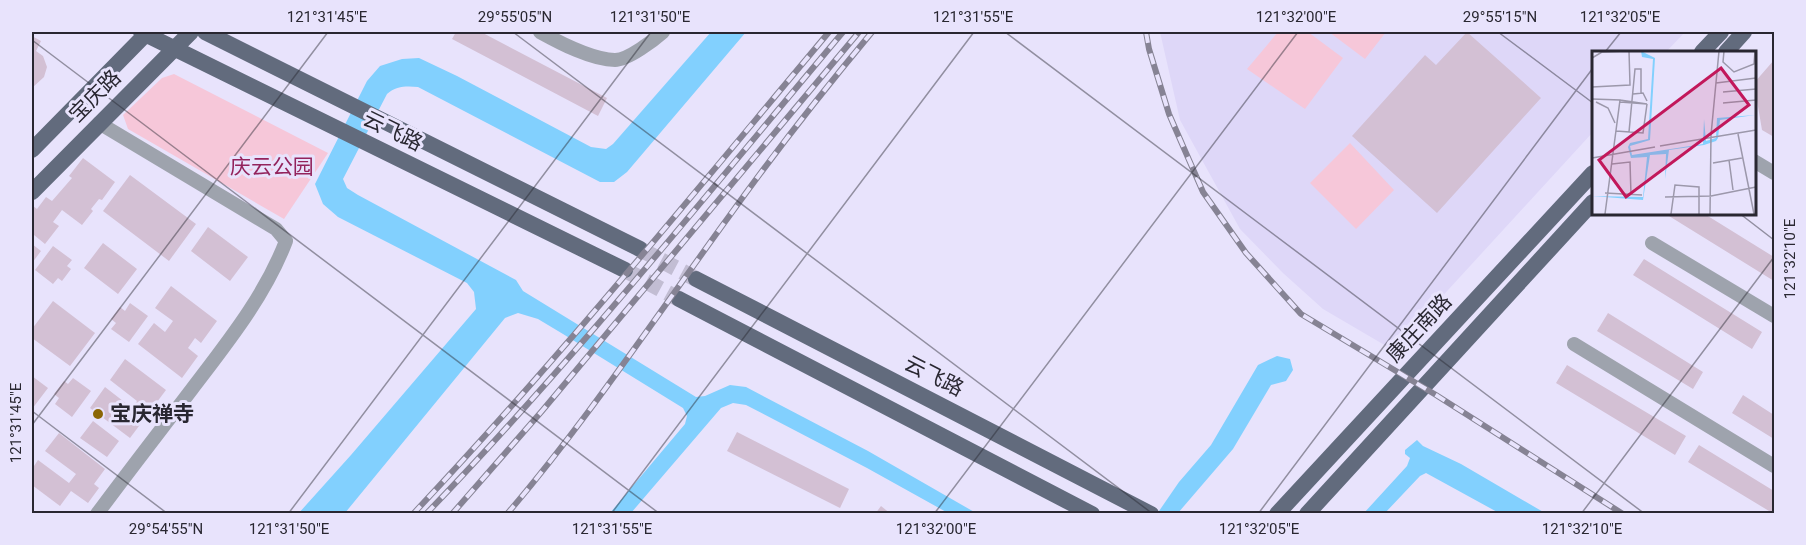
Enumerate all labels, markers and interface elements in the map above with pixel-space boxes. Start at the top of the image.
text: 121°31'45"E [287,8,368,26]
text: 29°55'05"N [478,8,552,26]
text: 121°31'50"E [610,8,691,26]
text: 121°31'55"E [933,8,1014,26]
text: 121°32'00"E [1256,8,1337,26]
text: 29°55'15"N [1463,8,1537,26]
text: 121°32'05"E [1580,8,1661,26]
inset map [1592,51,1755,214]
street label: 宝庆路 [64,65,126,127]
street label: 云飞路 [359,106,427,156]
park label: 庆云公园 [230,155,314,179]
text: 121°32'10"E [1781,218,1799,299]
street label: 康庄南路 [1382,289,1456,367]
street label: 云飞路 [900,351,968,401]
text: 121°31'45"E [7,382,25,463]
place label: 宝庆禅寺 [110,402,194,426]
marker: 宝庆禅寺 [91,407,105,421]
text: 29°54'55"N [129,520,203,538]
text: 121°31'50"E [249,520,330,538]
text: 121°31'55"E [572,520,653,538]
text: 121°32'00"E [896,520,977,538]
text: 121°32'05"E [1219,520,1300,538]
text: 121°32'10"E [1542,520,1623,538]

